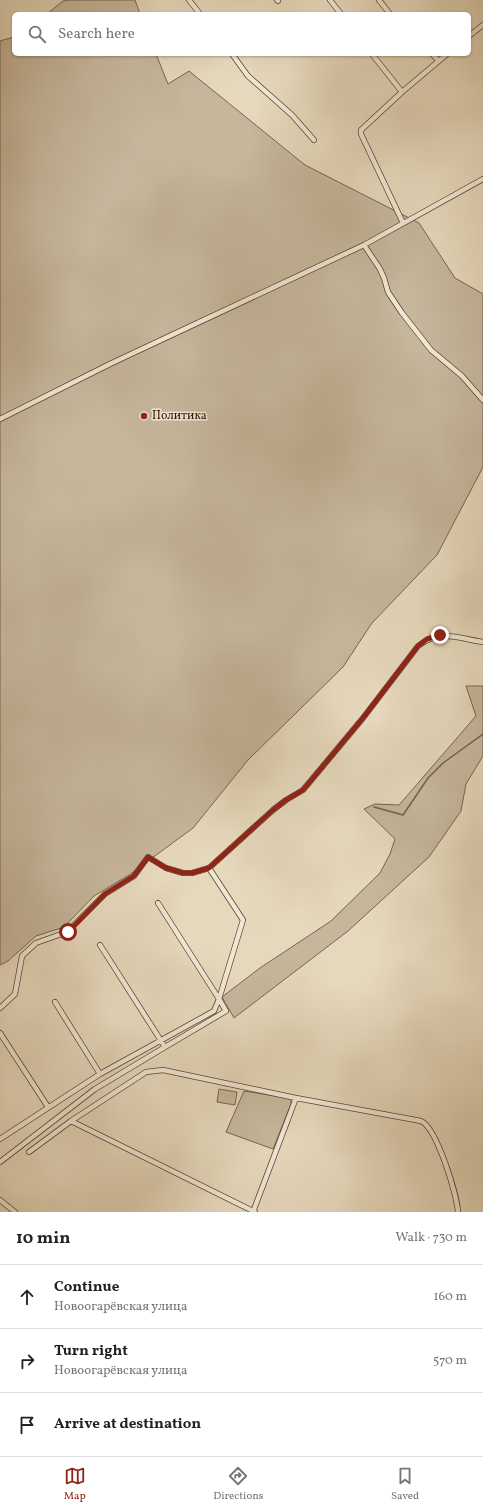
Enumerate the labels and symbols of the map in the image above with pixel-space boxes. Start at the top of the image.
place label: Политика [152,408,207,424]
marker: Политика [139,411,149,421]
route end [431,626,449,644]
route start [59,923,77,941]

